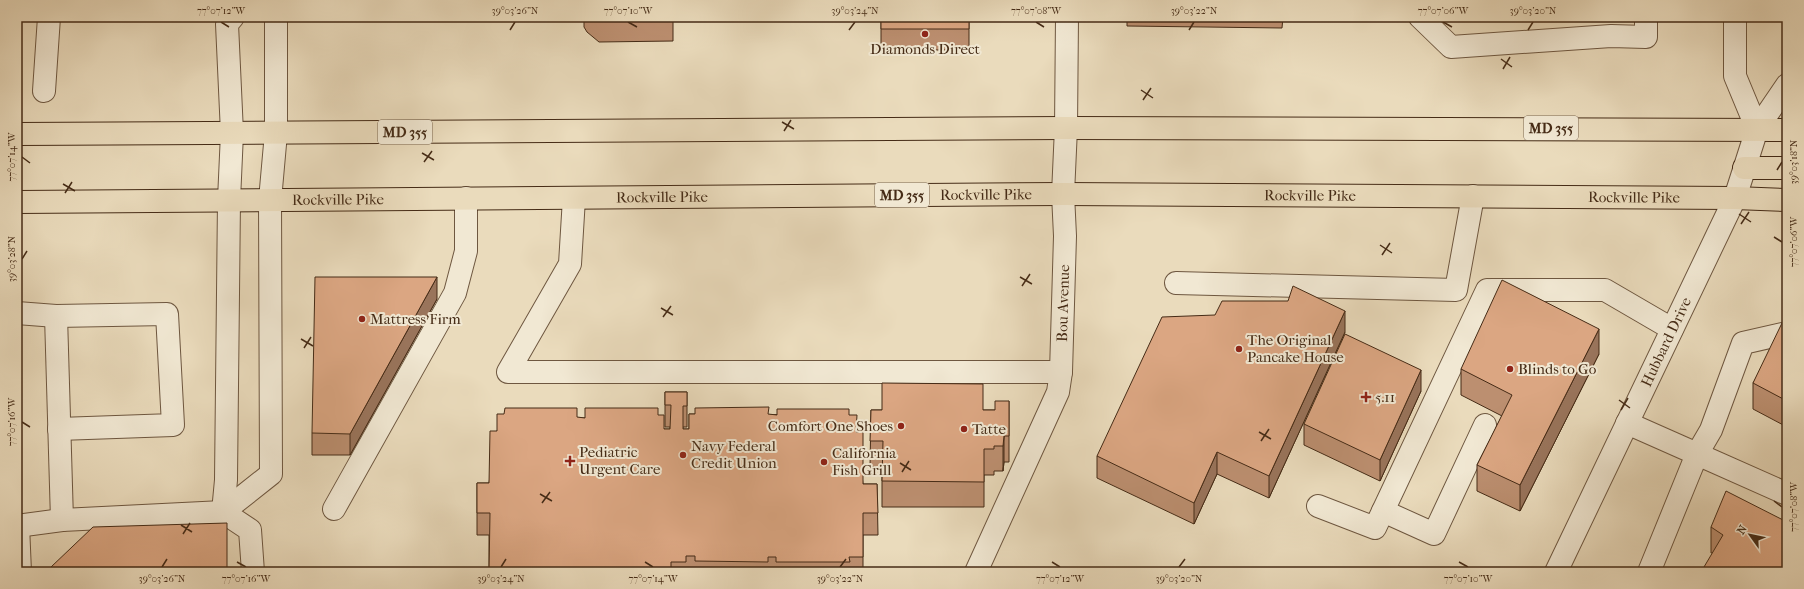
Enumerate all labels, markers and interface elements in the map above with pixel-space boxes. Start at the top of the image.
text: 77°07'12"W [197,5,246,17]
text: 39°03'26"N [492,5,539,17]
text: 77°07'10"W [604,5,653,17]
text: 39°03'24"N [831,5,879,17]
text: 77°07'08"W [1011,5,1062,17]
text: 39°03'22"N [1171,5,1218,17]
text: 77°07'06"W [1418,5,1469,17]
text: 39°03'20"N [1510,5,1557,17]
marker: Diamonds Direct [920,29,930,39]
place label: Diamonds Direct [870,40,981,58]
road number: MD 355 [1524,116,1578,140]
road number: MD 355 [378,120,432,144]
text: 77°07'14"W [6,131,18,181]
text: 39°03'18"N [1788,139,1800,184]
road number: MD 355 [875,183,929,207]
street label: Rockville Pike [940,185,1033,204]
street label: Rockville Pike [1264,186,1357,205]
street label: Rockville Pike [616,188,709,206]
street label: Rockville Pike [1588,188,1681,207]
street label: Rockville Pike [292,190,385,209]
text: 77°07'06"W [1788,216,1800,267]
text: 39°03'28"N [6,235,18,282]
street label: Bou Avenue [1053,264,1073,342]
street label: Hubbard Drive [1637,294,1695,390]
place label: Mattress Firm [370,310,461,328]
marker: Mattress Firm [357,314,367,324]
place label: The Original Pancake House [1247,331,1344,366]
marker: The Original Pancake House [1234,344,1244,354]
place label: Blinds to Go [1518,360,1597,378]
marker: Blinds to Go [1505,364,1515,374]
place label: 5.11 [1375,388,1395,406]
marker: 5.11 [1360,391,1372,403]
text: 77°07'16"W [6,397,18,446]
place label: Comfort One Shoes [768,417,893,435]
place label: Tatte [972,420,1006,438]
marker: Comfort One Shoes [896,421,906,431]
marker: Tatte [959,424,969,434]
place label: Navy Federal Credit Union [691,437,777,472]
place label: Pediatric Urgent Care [579,443,661,478]
place label: California Fish Grill [832,444,897,479]
marker: Navy Federal Credit Union [678,450,688,460]
marker: Pediatric Urgent Care [564,455,576,467]
marker: California Fish Grill [819,457,829,467]
text: 77°07'08"W [1788,481,1800,532]
north arrow [1730,515,1770,555]
text: N [1734,522,1750,537]
text: 39°03'26"N [139,573,186,585]
text: 77°07'16"W [222,573,271,585]
text: 39°03'24"N [477,573,525,585]
text: 77°07'14"W [629,573,679,585]
text: 39°03'22"N [817,573,864,585]
text: 77°07'12"W [1036,573,1085,585]
text: 39°03'20"N [1156,573,1203,585]
text: 77°07'10"W [1444,573,1493,585]

